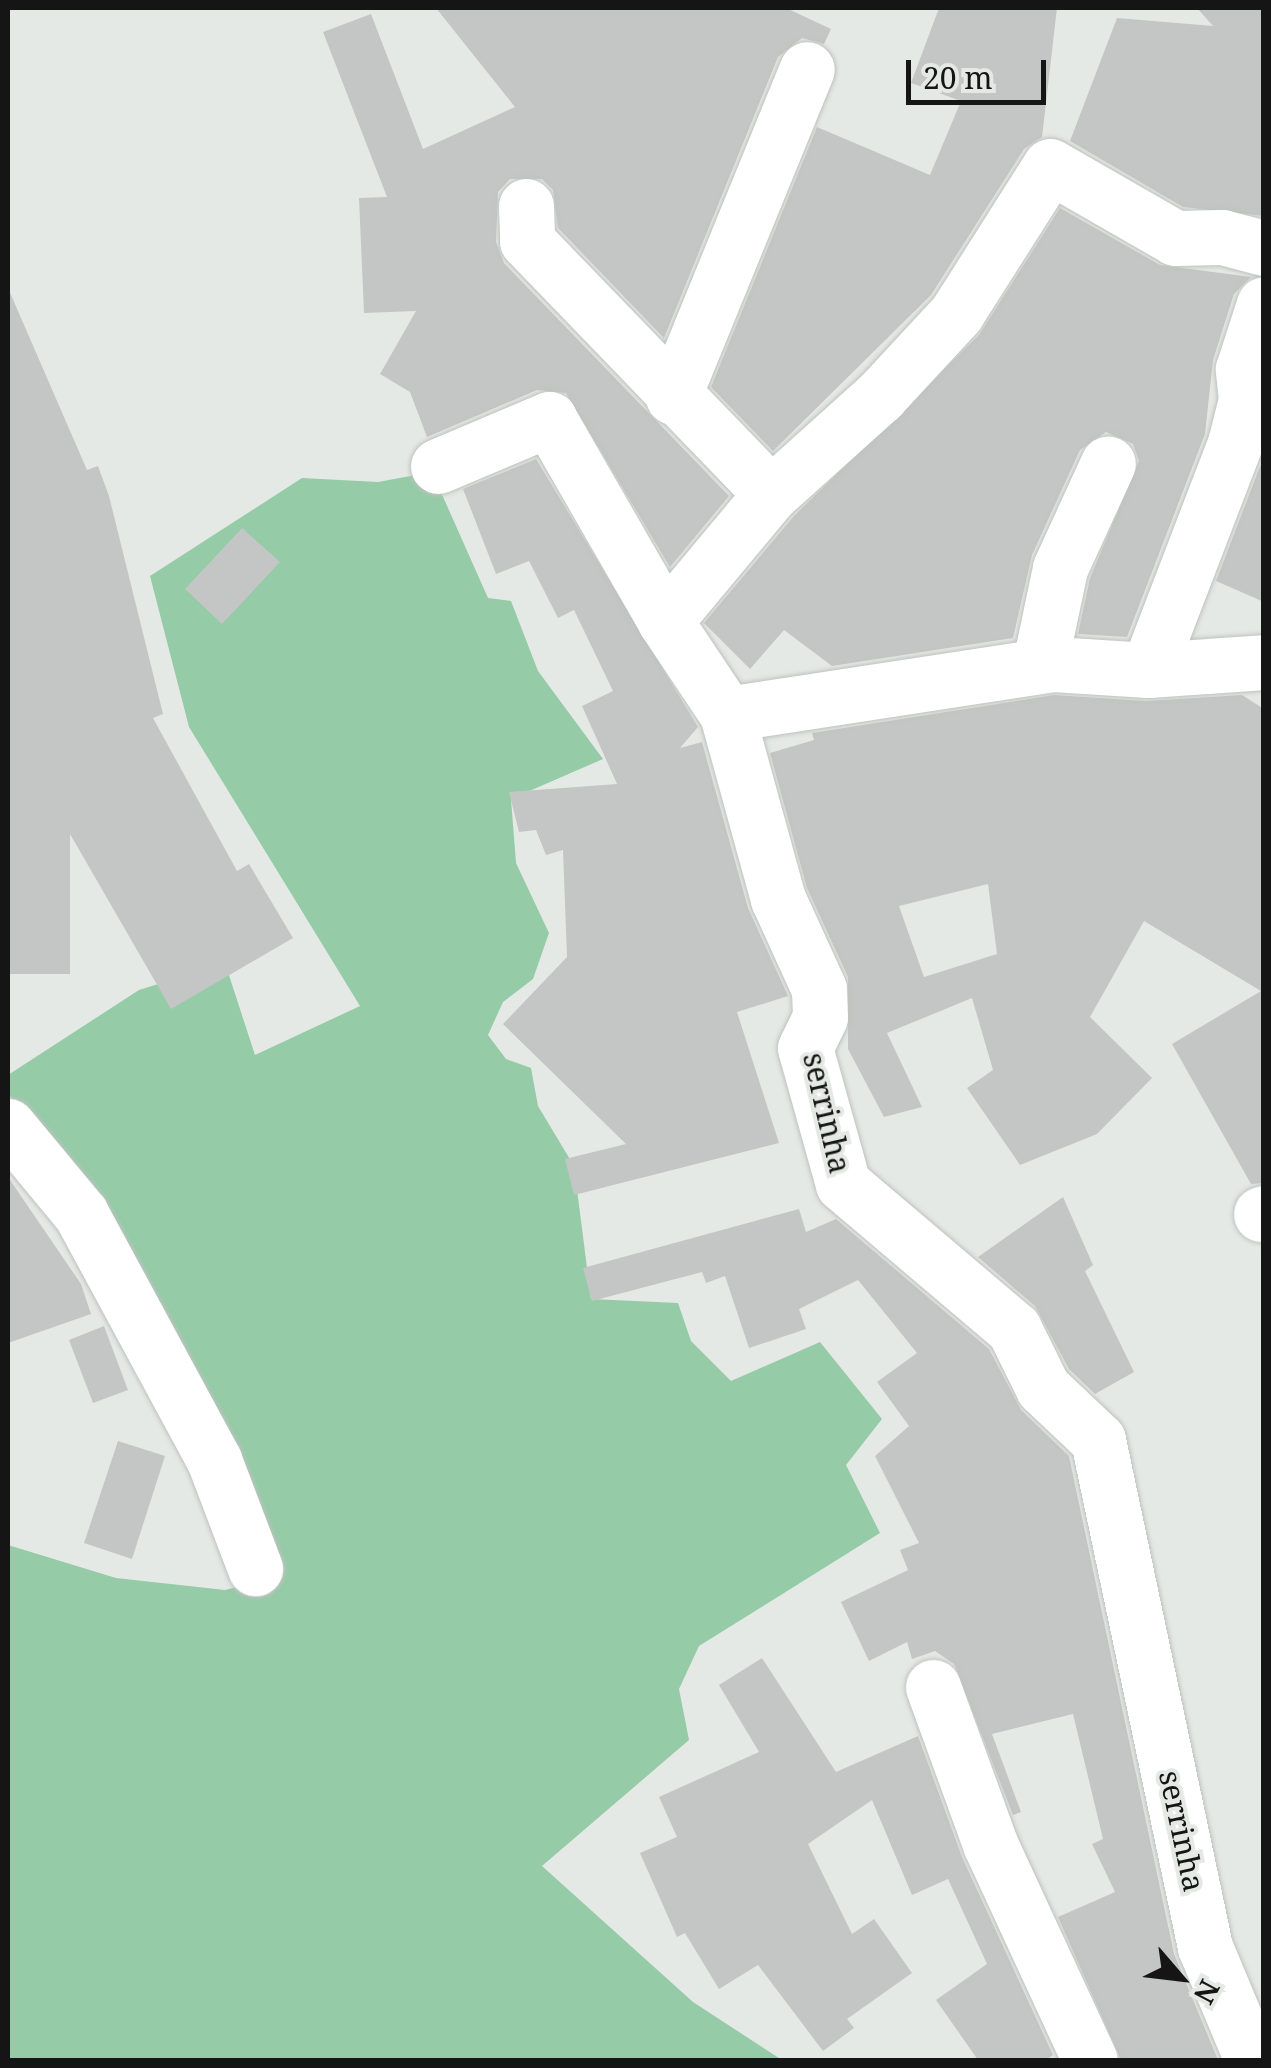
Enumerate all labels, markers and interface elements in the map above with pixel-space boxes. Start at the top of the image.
scale bar [911,40,1051,102]
text: 20 m [923,57,993,98]
street label: serrinha [796,1049,858,1177]
street label: serrinha [1152,1767,1212,1895]
north arrow [1131,1928,1231,2028]
text: N [1186,1973,1229,2011]

